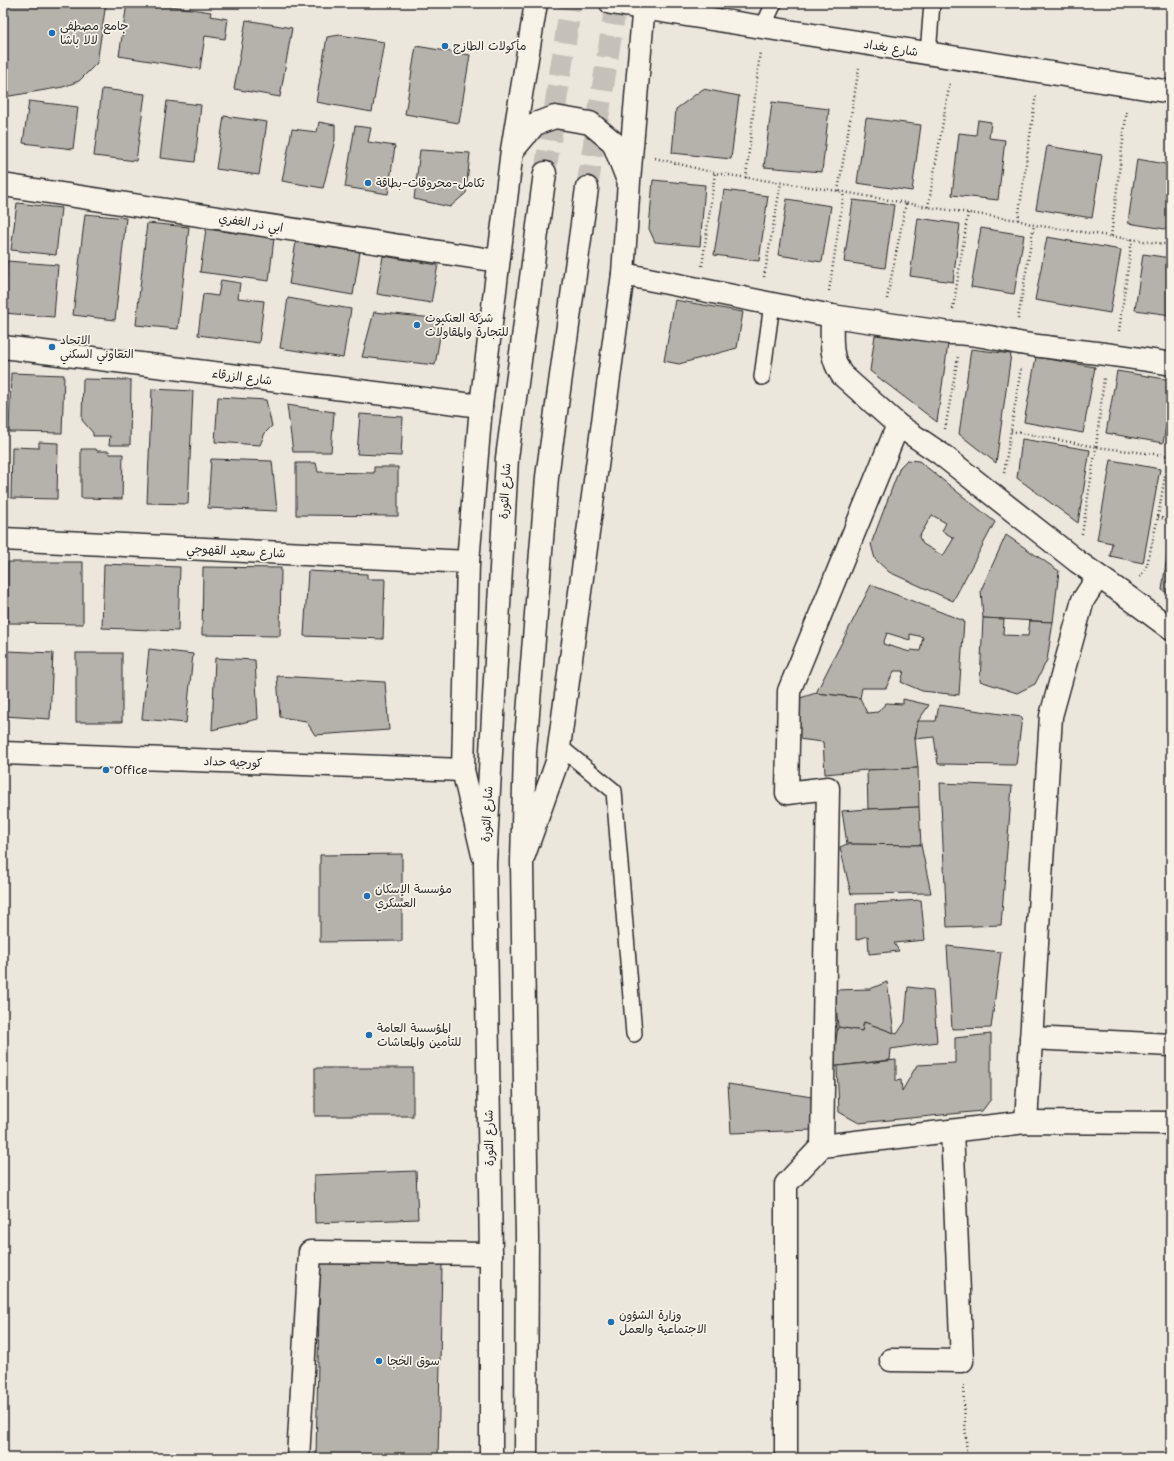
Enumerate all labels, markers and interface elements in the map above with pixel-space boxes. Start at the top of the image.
place label: جامع مصطفى لالا باشا [60,18,129,48]
marker: جامع مصطفى لالا باشا [47,28,57,38]
street label: شارع بغداد [863,36,919,61]
place label: مأكولات الطازج [453,38,526,55]
marker: مأكولات الطازج [440,41,450,51]
place label: تكامل-محروقات-بطاقة [376,175,485,191]
marker: تكامل-محروقات-بطاقة [363,178,373,188]
street label: ابي ذر الغفري [217,210,284,239]
place label: شركة العنكبوت للتجارة والمقاولات [425,310,509,340]
marker: شركة العنكبوت للتجارة والمقاولات [412,320,422,330]
place label: الاتحاد التعاوني السكني [60,332,134,365]
marker: الاتحاد التعاوني السكني [47,342,57,352]
street label: شارع الزرقاء [211,365,273,390]
street label: شارع الثورة [496,463,515,520]
street label: شارع سعيد القهوجي [186,540,286,565]
street label: كورجيه حداد [203,753,263,771]
place label: Office [114,762,148,778]
marker: Office [101,765,111,775]
street label: شارع الثورة [478,786,497,843]
place label: مؤسسة الإسكان العسكري [375,881,452,912]
marker: مؤسسة الإسكان العسكري [362,891,372,901]
place label: المؤسسة العامة للتأمين والمعاشات [377,1020,461,1050]
marker: المؤسسة العامة للتأمين والمعاشات [364,1030,374,1040]
street label: شارع الثورة [481,1110,498,1166]
place label: وزارة الشؤون الاجتماعية والعمل [619,1307,707,1337]
marker: وزارة الشؤون الاجتماعية والعمل [606,1317,616,1327]
place label: سوق الخجا [387,1353,440,1369]
marker: سوق الخجا [374,1356,384,1366]

